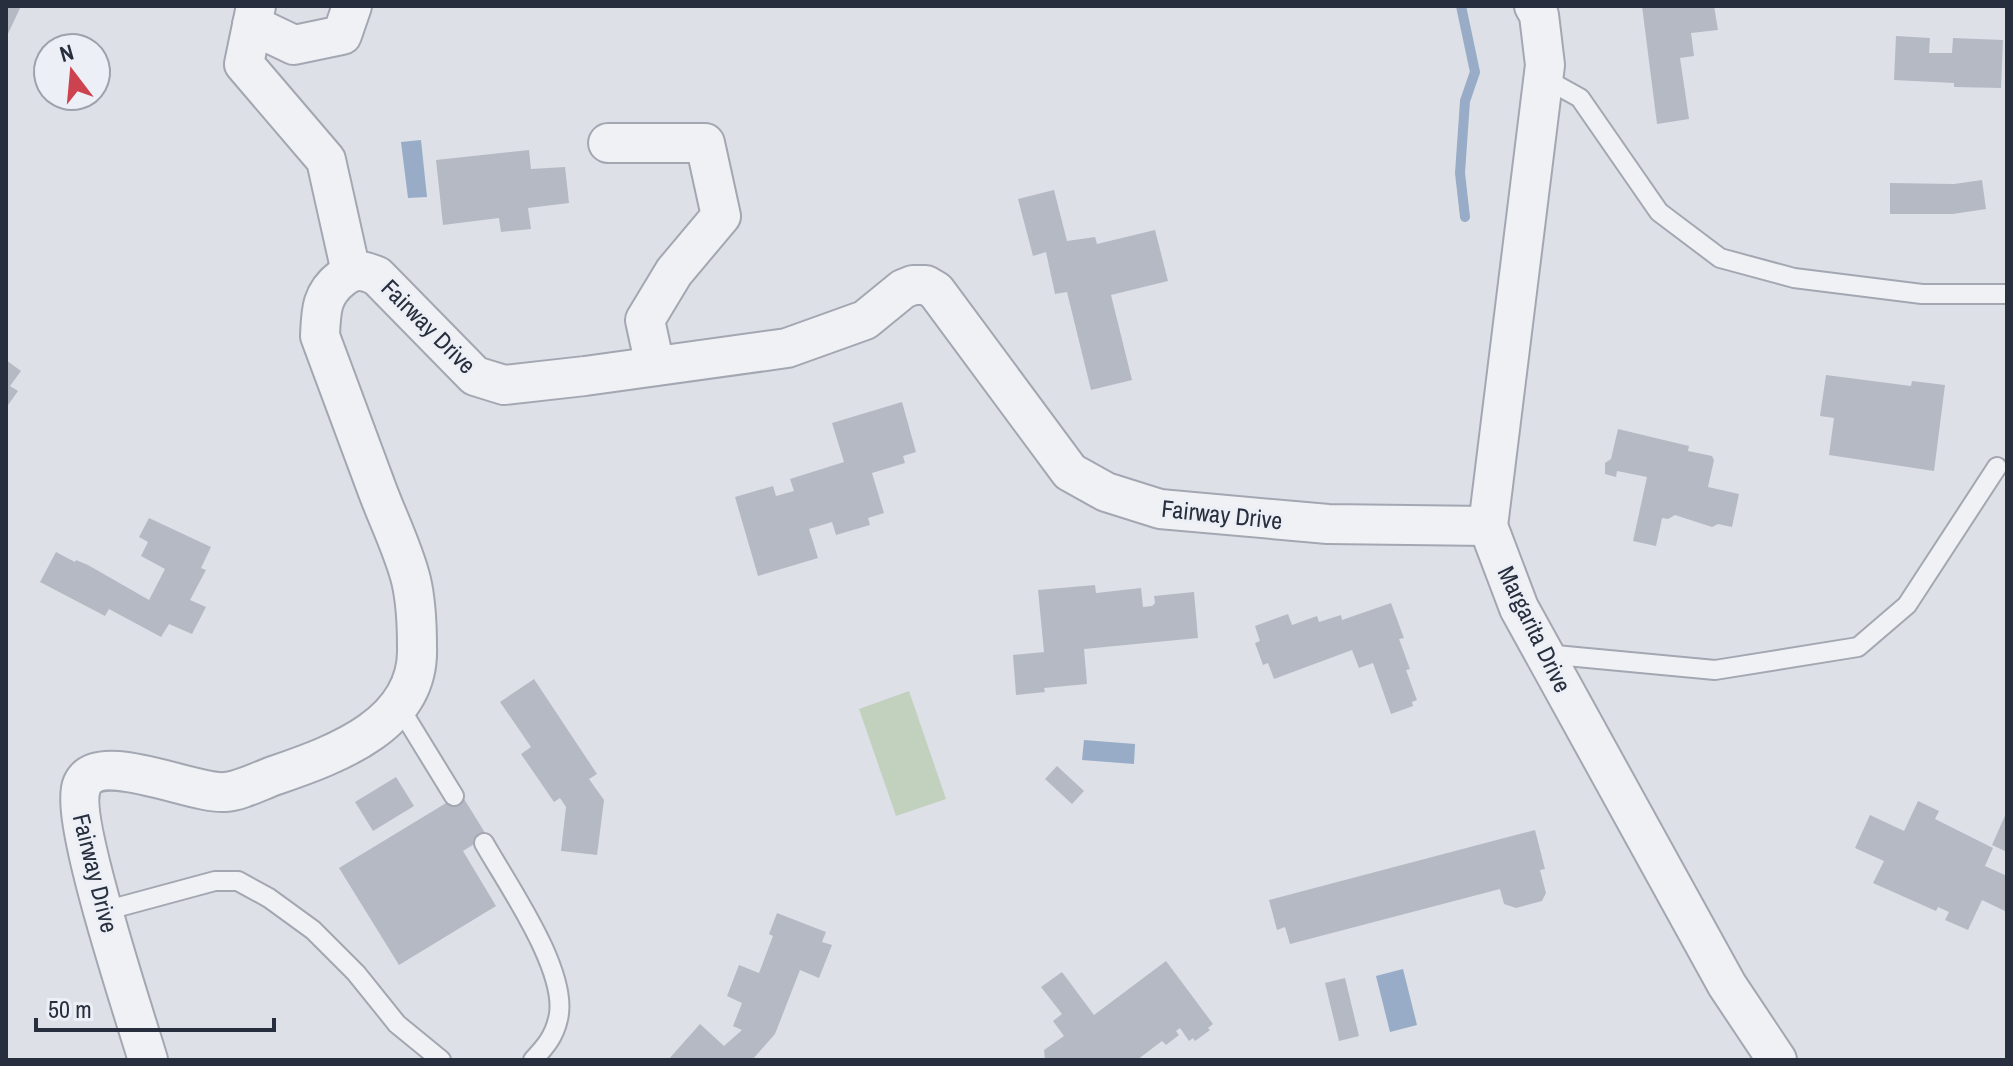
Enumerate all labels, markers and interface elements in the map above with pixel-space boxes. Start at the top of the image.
north arrow [32,32,112,112]
text: N [56,37,77,69]
street label: Fairway Drive [375,272,483,380]
street label: Fairway Drive [1160,492,1284,536]
street label: Margarita Drive [1491,561,1579,697]
street label: Fairway Drive [66,810,126,936]
scale bar [36,982,274,1032]
text: 50 m [48,993,92,1025]

